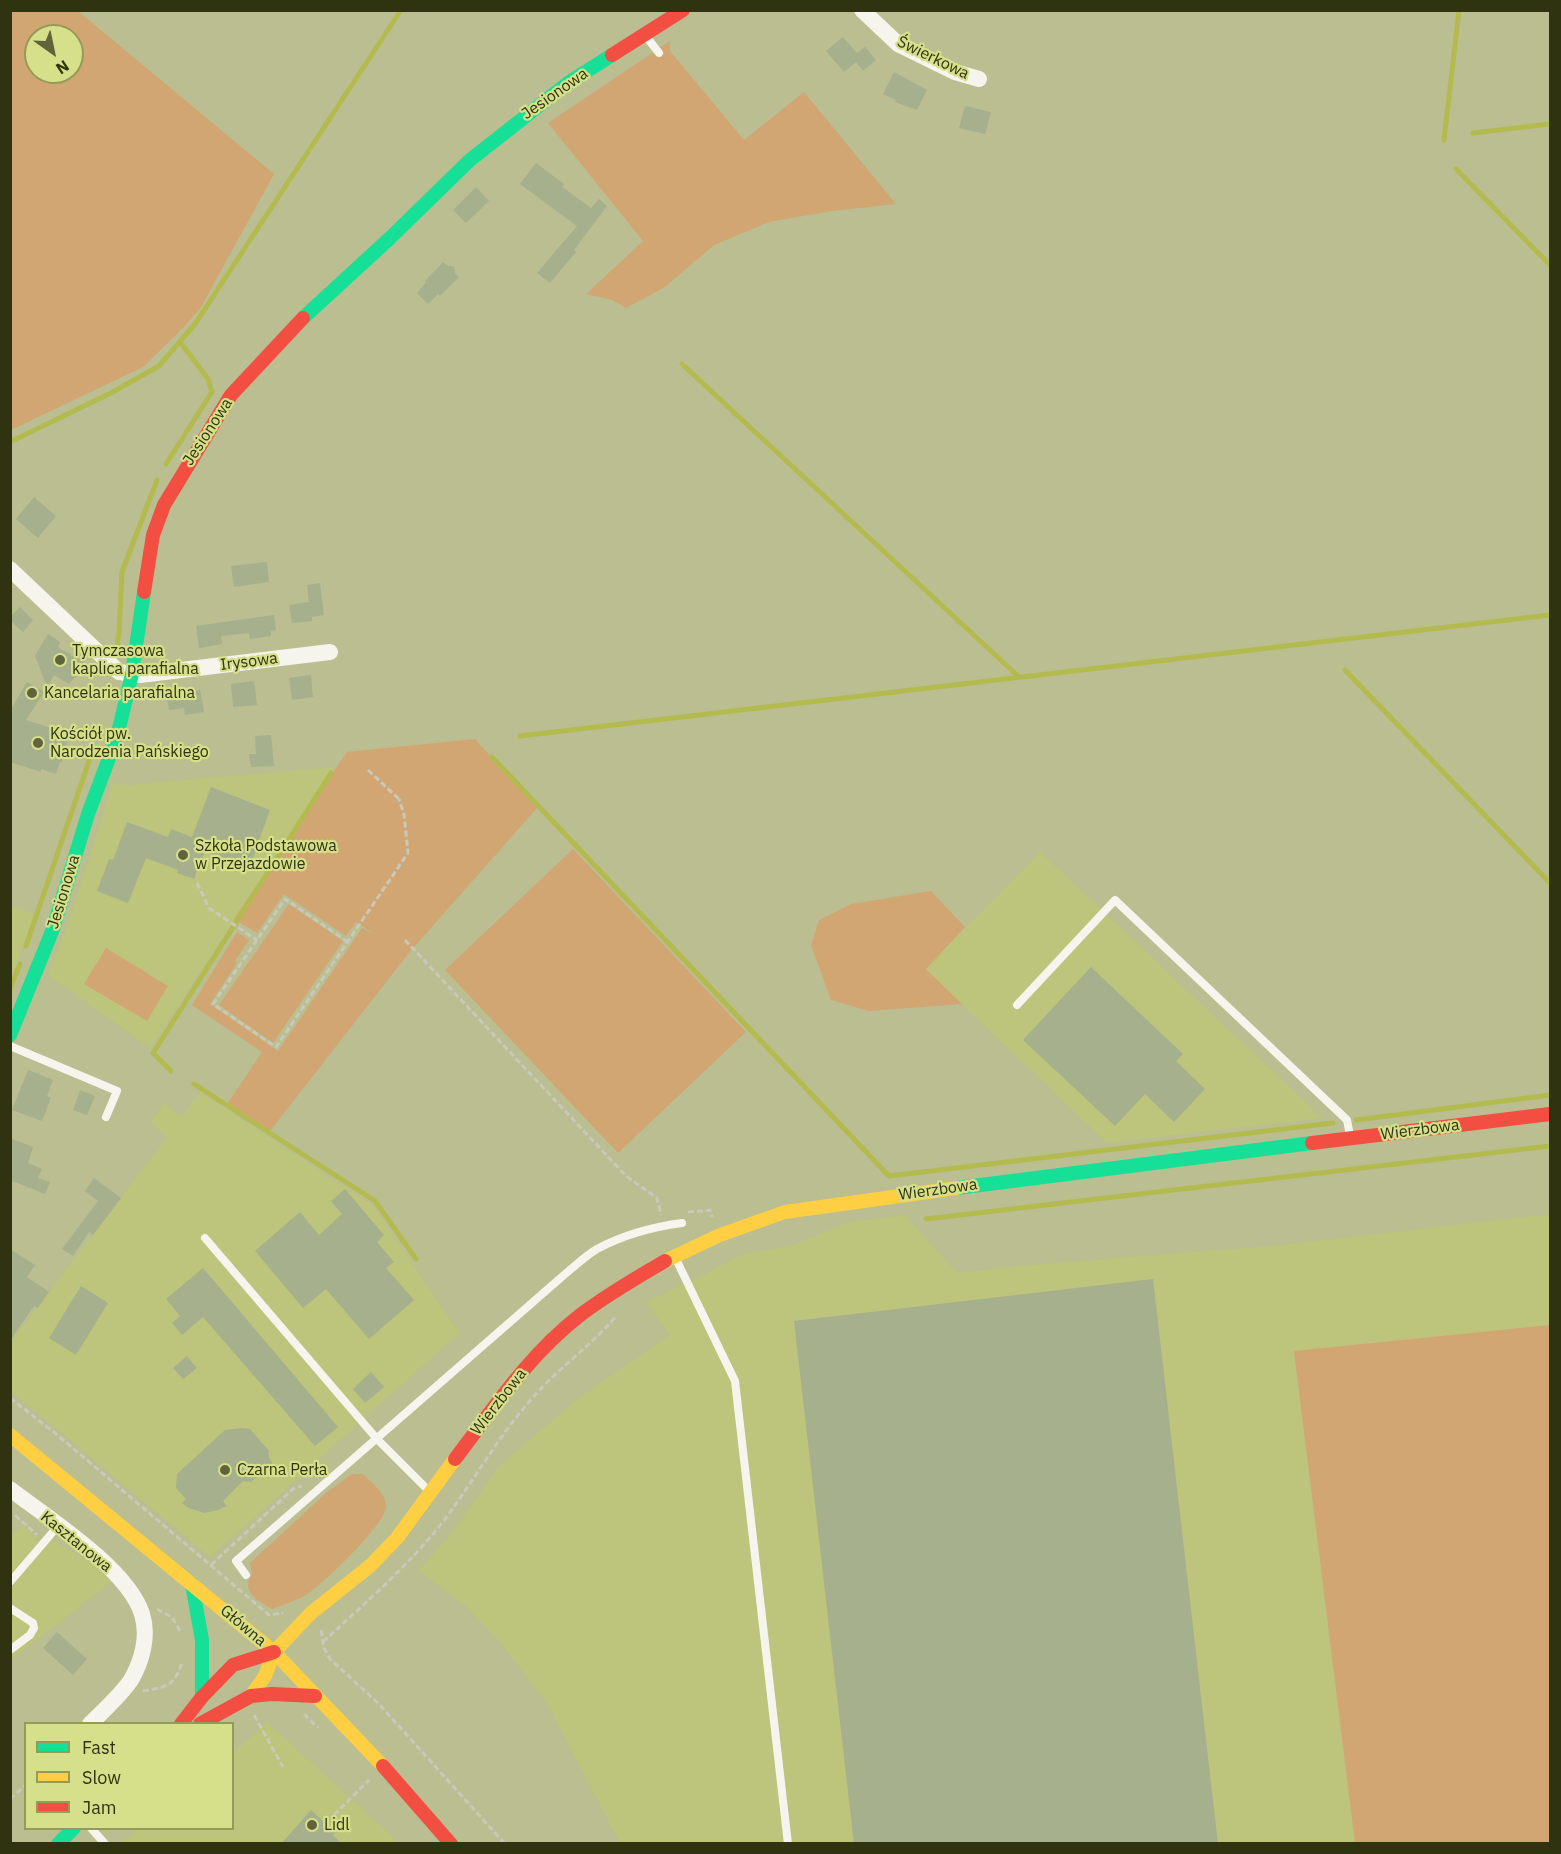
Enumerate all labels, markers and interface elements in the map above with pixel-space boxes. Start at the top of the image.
north arrow [24,24,84,84]
street label: Świerkowa [894,32,972,84]
text: N [52,56,73,79]
street label: Jesionowa [518,64,592,124]
street label: Jesionowa [179,395,237,469]
place label: Tymczasowa kaplica parafialna [72,641,199,679]
street label: Irysowa [219,649,279,675]
marker: Tymczasowa kaplica parafialna [53,653,67,667]
place label: Kancelaria parafialna [44,683,195,703]
marker: Kancelaria parafialna [25,686,39,700]
place label: Kościół pw. Narodzenia Pańskiego [50,724,209,762]
marker: Kościół pw. Narodzenia Pańskiego [31,736,45,750]
place label: Szkoła Podstawowa w Przejazdowie [195,836,337,874]
marker: Szkoła Podstawowa w Przejazdowie [176,848,190,862]
street label: Jesionowa [44,853,84,931]
street label: Wierzbowa [1380,1116,1460,1144]
street label: Wierzbowa [897,1175,979,1205]
street label: Wierzbowa [467,1365,531,1439]
place label: Czarna Perła [237,1460,327,1480]
marker: Czarna Perła [218,1463,232,1477]
street label: Kasztanowa [36,1507,116,1577]
street label: Główna [216,1601,270,1651]
legend [24,1722,234,1830]
text: Fast [82,1736,116,1759]
text: Slow [82,1766,121,1789]
text: Jam [82,1796,117,1819]
place label: Lidl [324,1815,350,1835]
marker: Lidl [305,1818,319,1832]

